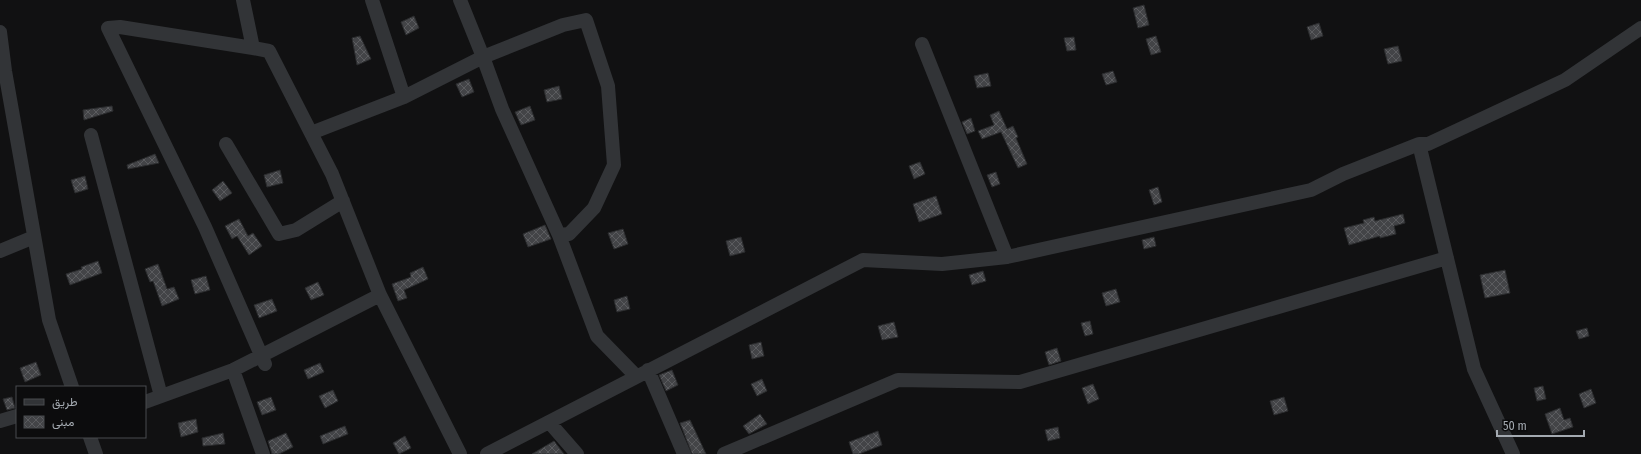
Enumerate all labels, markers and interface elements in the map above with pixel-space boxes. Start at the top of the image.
legend [16,386,146,438]
text: طريق [52,395,78,410]
scale bar [1497,412,1584,438]
text: مبنى [52,415,74,430]
text: 50 m [1503,419,1527,433]

